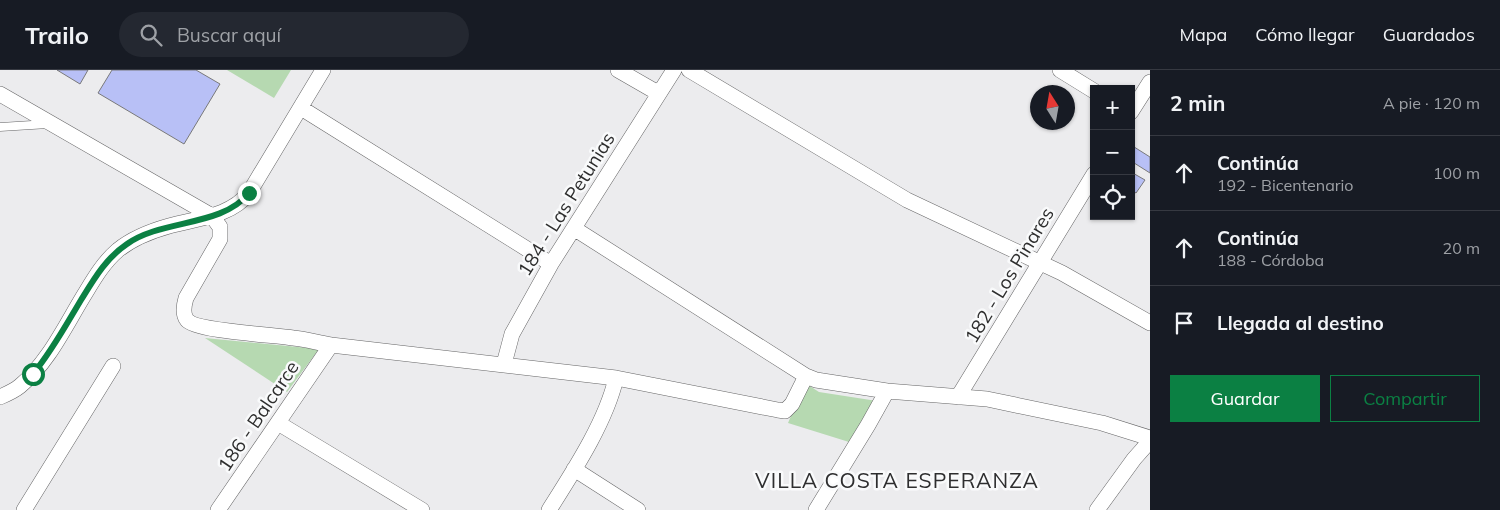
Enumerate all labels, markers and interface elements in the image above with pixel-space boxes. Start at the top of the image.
search box [119,12,469,57]
text: Trailo [25,20,89,50]
icon: search [137,21,165,49]
text: Buscar aquí [177,23,281,47]
text: Mapa [1179,23,1227,46]
text: Cómo llegar [1255,23,1355,46]
text: Guardados [1383,23,1475,46]
north arrow [1030,85,1075,130]
map controls [1090,85,1135,220]
button: + [1090,85,1135,130]
text: 2 min [1170,90,1225,116]
text: A pie · 120 m [1383,93,1480,113]
street label: 184 - Las Petunias [512,128,620,280]
button: − [1090,130,1135,175]
text: Continúa [1217,151,1299,175]
icon: ahead [1170,159,1198,187]
text: 100 m [1433,163,1480,183]
button: locate [1090,175,1135,220]
text: 192 - Bicentenario [1217,175,1353,195]
route end [238,182,261,205]
street label: 182 - Los Pinares [959,203,1059,347]
text: Continúa [1217,226,1299,250]
icon: ahead [1170,234,1198,262]
text: 20 m [1443,238,1480,258]
text: 188 - Córdoba [1217,250,1324,270]
icon: arrive [1170,309,1198,337]
text: Llegada al destino [1217,311,1384,335]
street label: 186 - Balcarce [212,356,304,476]
route start [22,363,45,386]
button: Guardar [1170,375,1320,422]
button: Compartir [1330,375,1480,422]
district label: VILLA COSTA ESPERANZA [755,467,1039,493]

